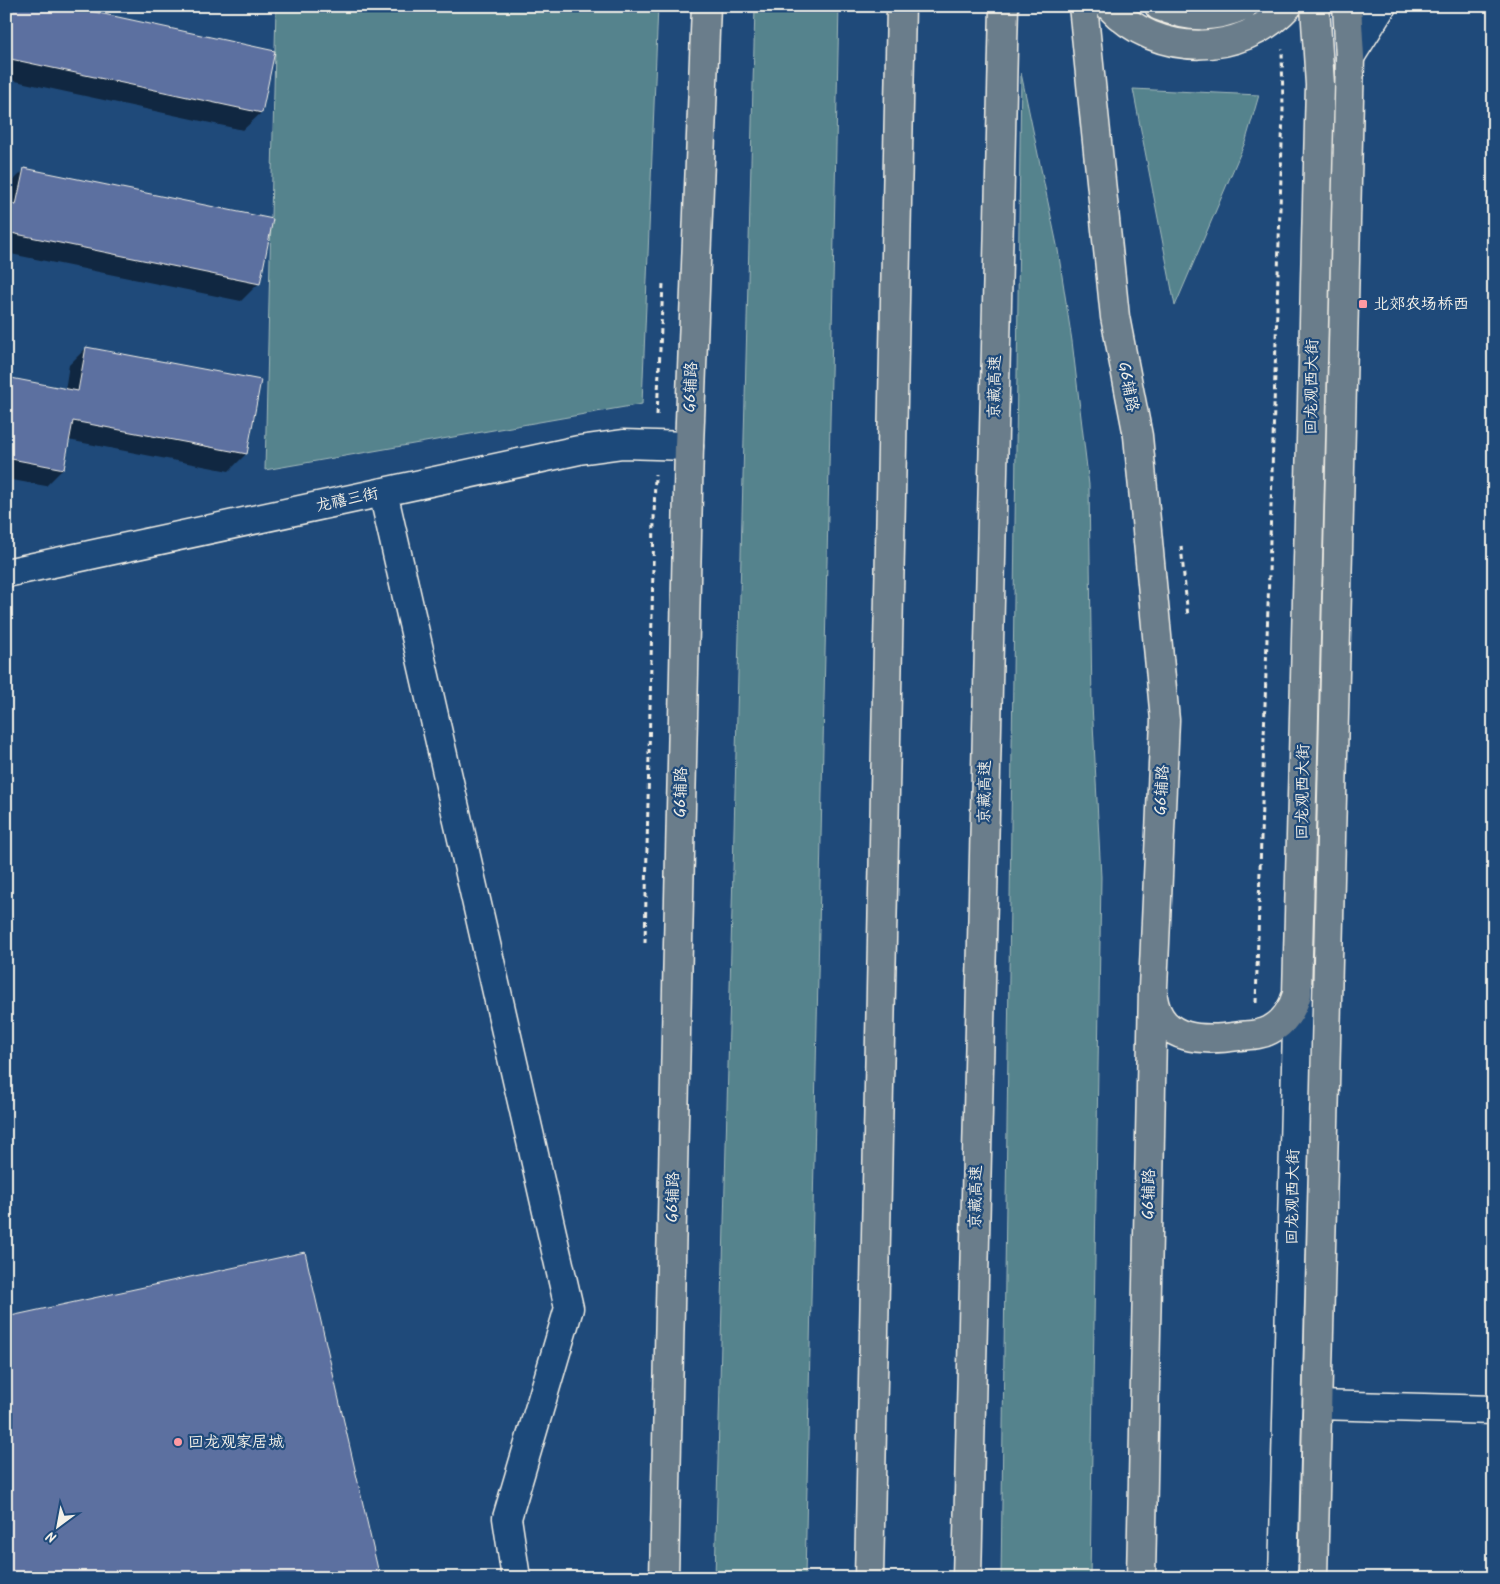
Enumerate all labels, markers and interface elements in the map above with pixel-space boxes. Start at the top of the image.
place label: 北郊农场桥西 [1373,292,1469,317]
marker: 北郊农场桥西 [1357,298,1369,310]
street label: 回龙观西大街 [1299,339,1325,435]
street label: 京藏高速 [982,355,1008,419]
street label: G6辅路 [1111,360,1145,414]
street label: G6辅路 [678,361,704,413]
street label: 龙禧三街 [313,481,381,519]
street label: 回龙观西大街 [1290,744,1316,840]
street label: 京藏高速 [972,760,998,824]
street label: G6辅路 [1148,764,1176,816]
street label: G6辅路 [668,766,694,818]
street label: 回龙观西大街 [1280,1149,1306,1245]
street label: 京藏高速 [963,1165,989,1229]
street label: G6辅路 [1136,1168,1162,1220]
street label: G6辅路 [660,1171,686,1223]
place label: 回龙观家居城 [188,1430,284,1455]
marker: 回龙观家居城 [172,1436,184,1448]
north arrow [32,1502,82,1552]
text: N [42,1524,61,1548]

